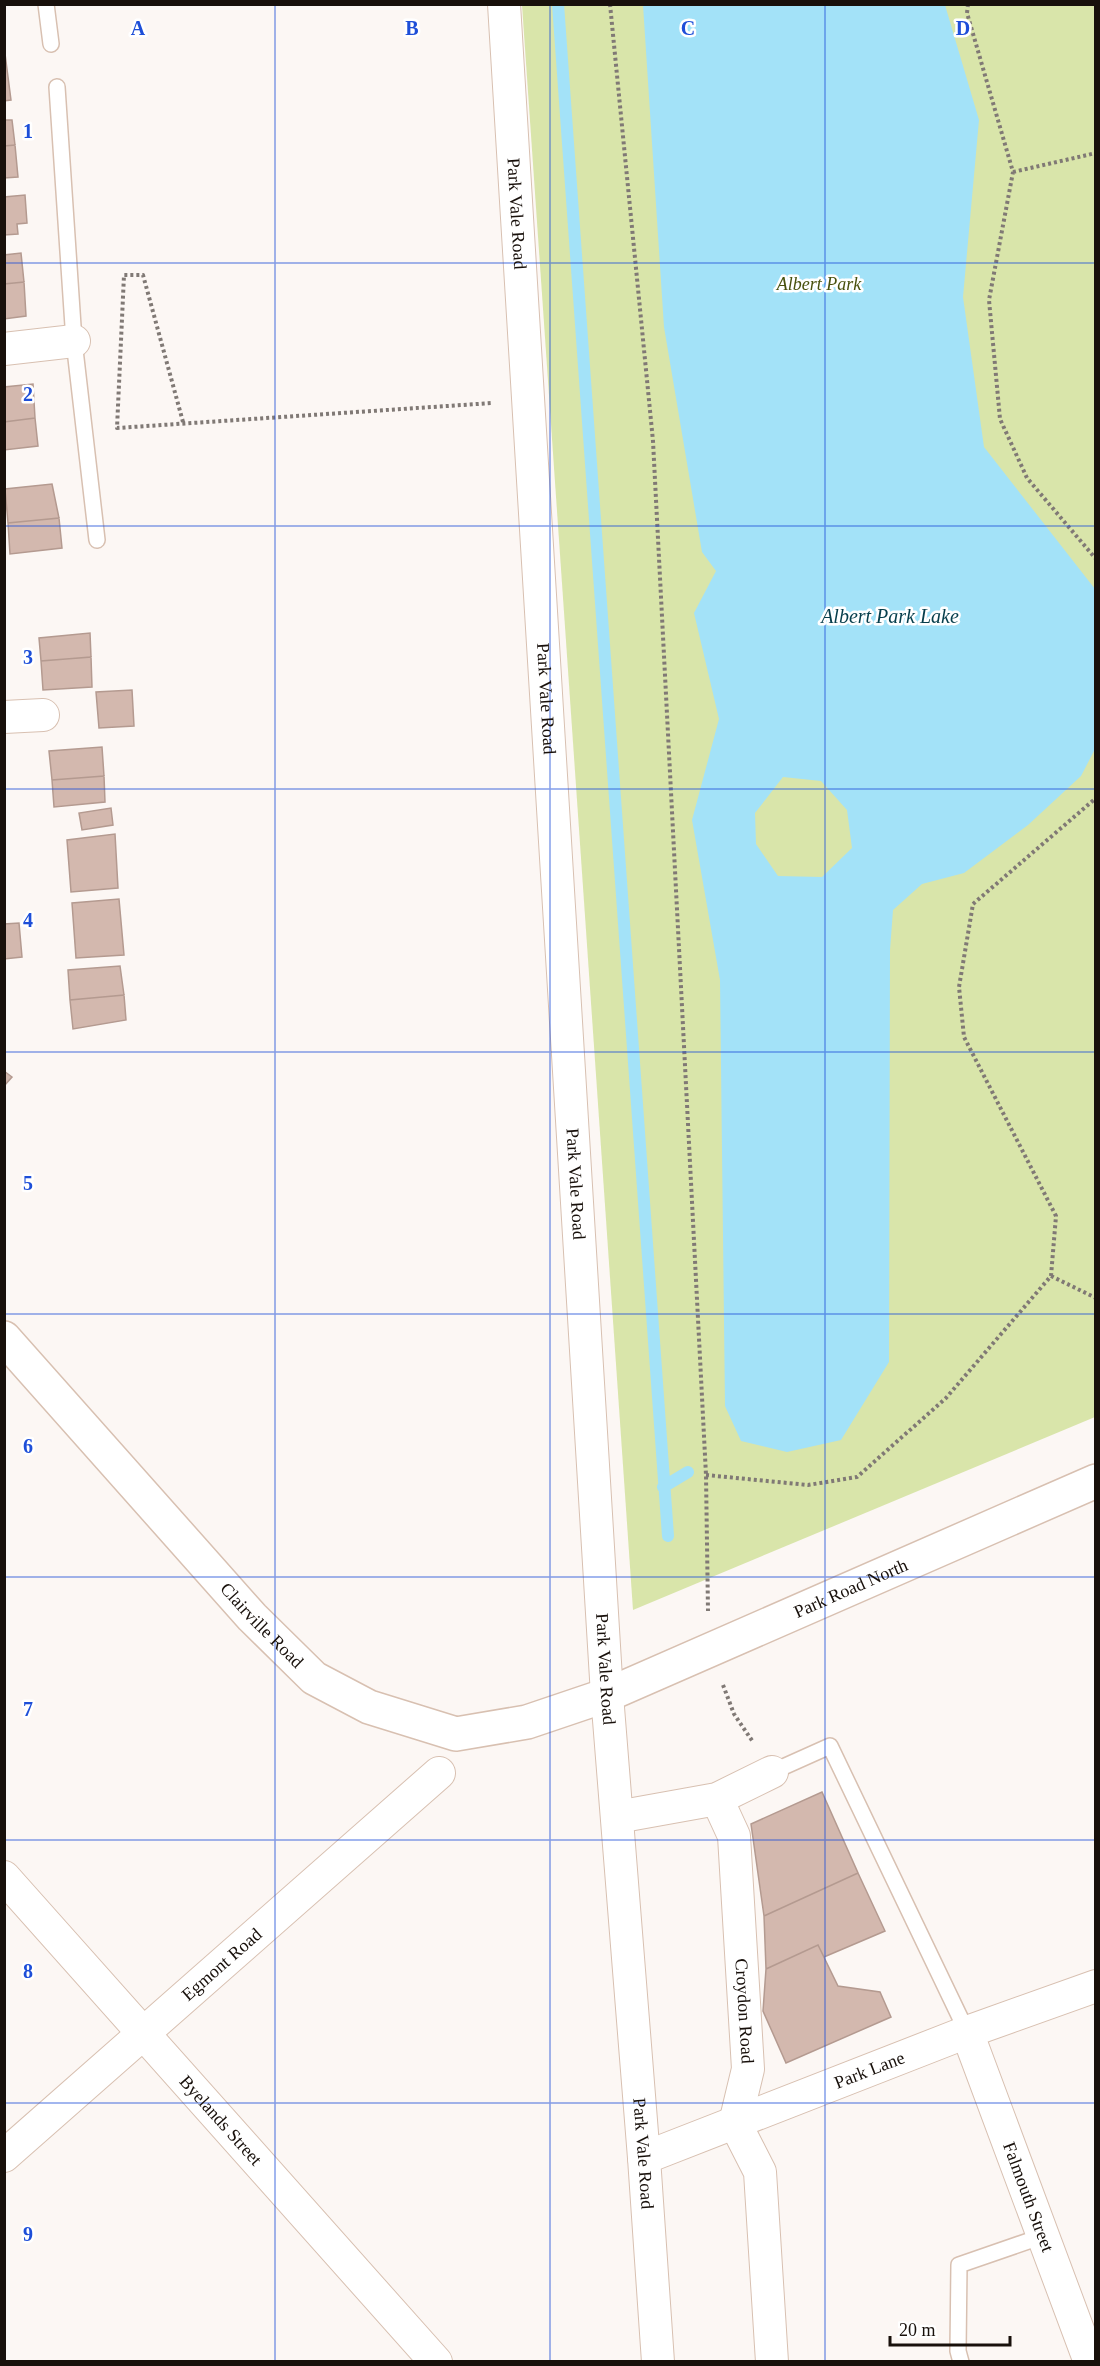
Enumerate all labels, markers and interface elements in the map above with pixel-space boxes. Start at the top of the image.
text: A [131,17,146,39]
text: B [405,17,419,39]
text: C [681,17,695,39]
text: D [956,17,970,39]
text: 1 [23,120,33,142]
street label: Park Vale Road [503,157,530,270]
park label: Albert Park [776,274,862,294]
text: 2 [23,383,33,405]
water label: Albert Park Lake [819,605,959,627]
street label: Park Vale Road [533,642,560,755]
text: 3 [23,646,33,668]
text: 4 [23,909,33,931]
street label: Park Vale Road [562,1127,589,1240]
text: 5 [23,1172,33,1194]
text: 6 [23,1435,33,1457]
street label: Park Road North [791,1555,911,1622]
street label: Clairville Road [216,1579,307,1672]
street label: Park Vale Road [592,1613,619,1725]
text: 7 [23,1698,33,1720]
street label: Egmont Road [178,1924,266,2005]
street label: Croydon Road [731,1958,758,2064]
text: 8 [23,1960,33,1982]
street label: Park Lane [832,2047,907,2093]
street label: Byelands Street [176,2071,266,2169]
street label: Park Vale Road [629,2097,657,2210]
street label: Falmouth Street [999,2139,1058,2255]
text: 9 [23,2223,33,2245]
scale bar [890,2309,1010,2347]
text: 20 m [899,2320,936,2340]

